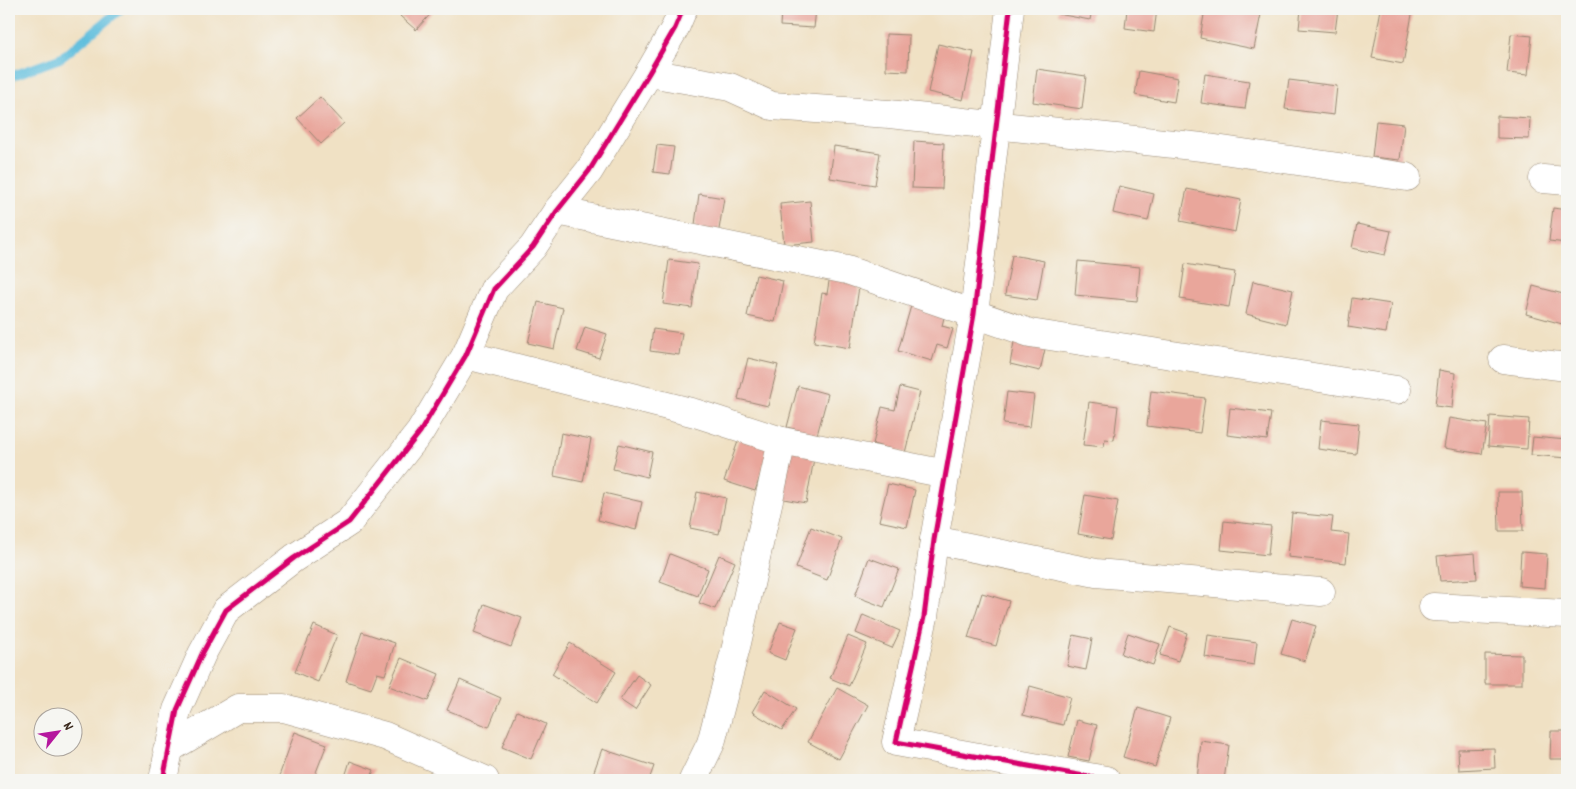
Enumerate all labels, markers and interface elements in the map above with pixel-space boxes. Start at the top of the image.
north arrow [32,706,82,756]
text: N [57,719,78,735]

